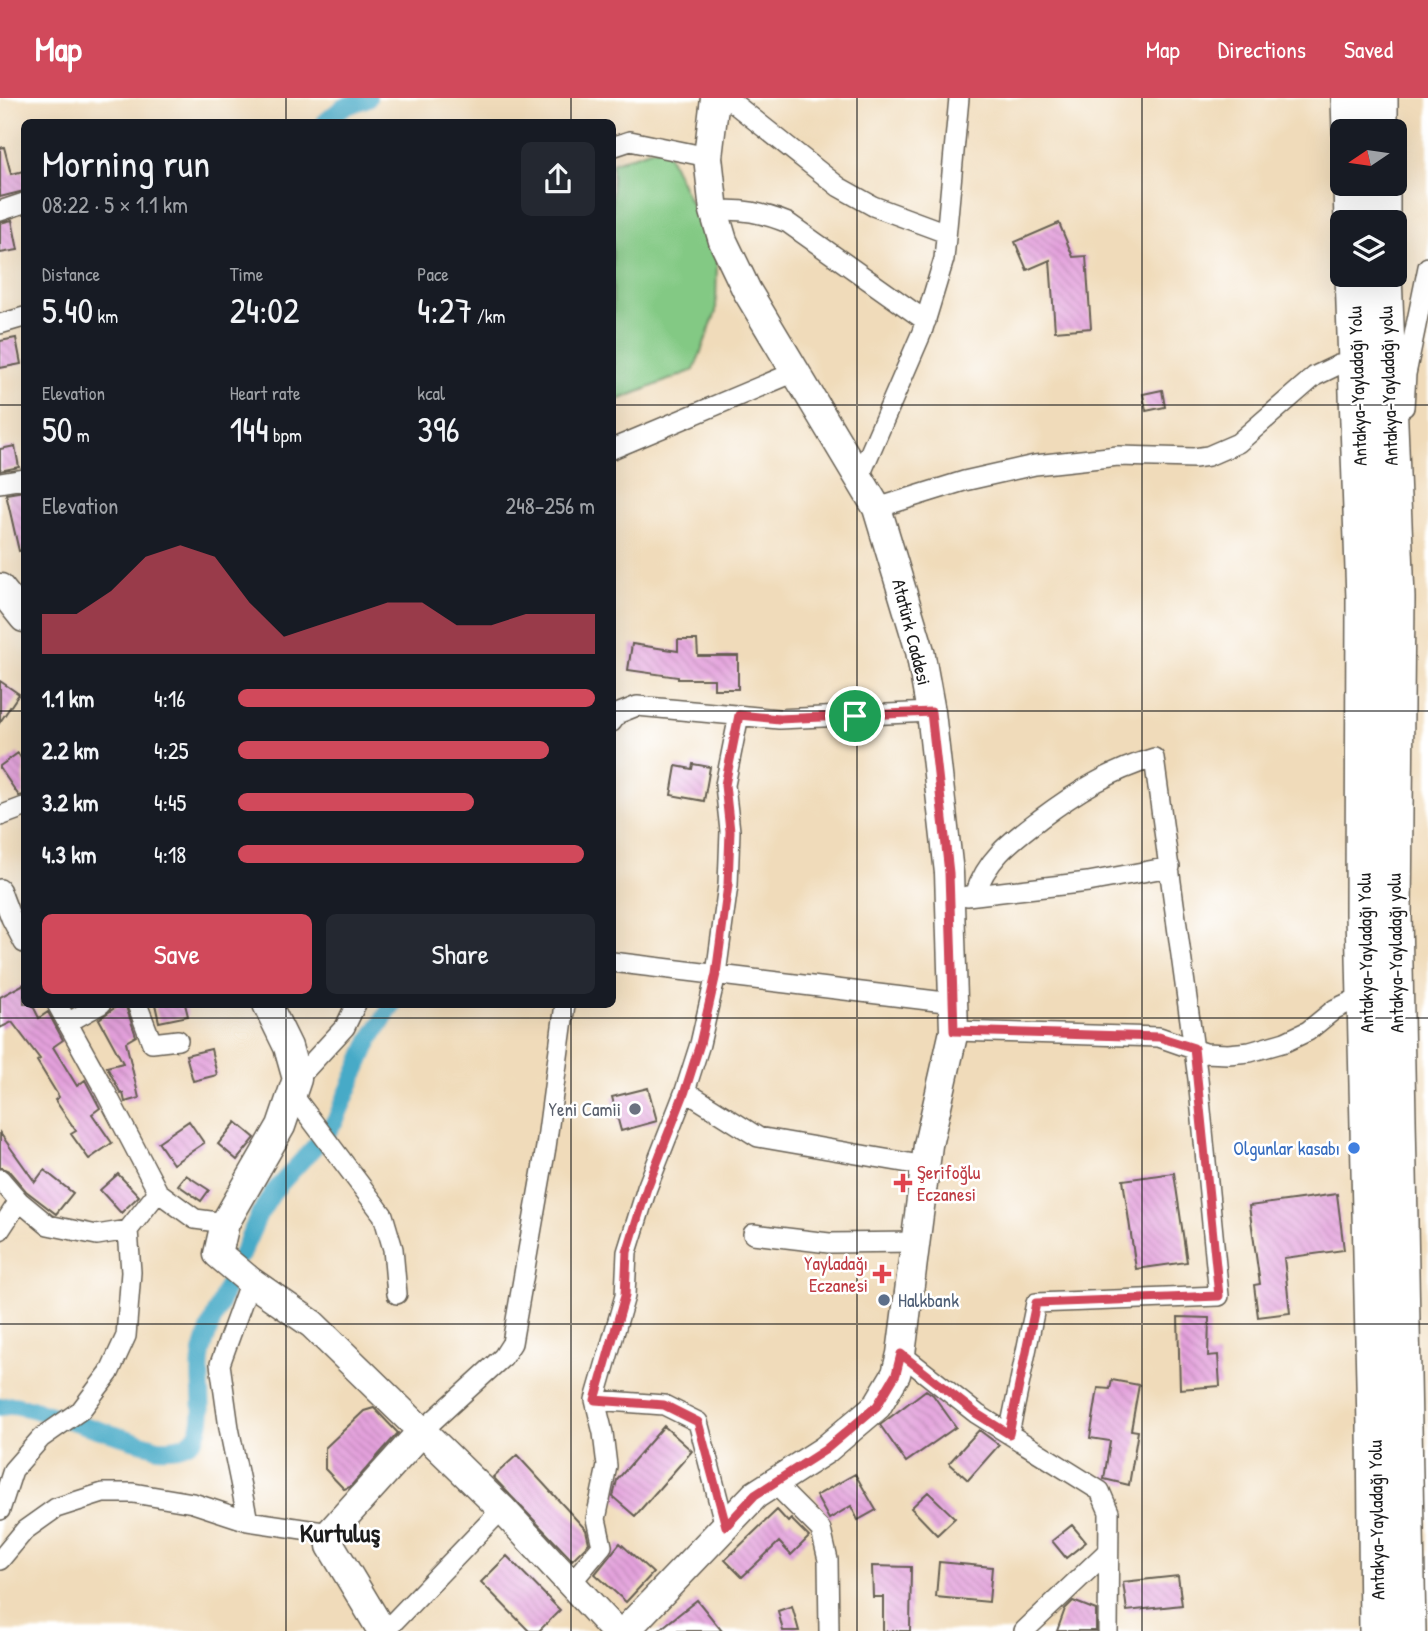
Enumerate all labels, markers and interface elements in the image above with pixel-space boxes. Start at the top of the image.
text: Map [35,27,82,71]
text: Map [1146,33,1180,65]
text: Directions [1218,33,1306,65]
text: Saved [1344,33,1393,65]
north arrow [1330,119,1407,196]
map controls [1330,119,1407,287]
text: Morning run [42,137,210,189]
button: share [521,142,595,216]
text: 08:22 · 5 × 1.1 km [42,189,188,220]
button: layers [1330,210,1407,287]
text: Distance [42,261,100,287]
text: Time [230,261,263,287]
text: Pace [417,261,449,287]
text: 5.40 [42,287,93,334]
text: 24:02 [230,287,299,334]
text: 4:27 [417,287,472,334]
text: km [93,303,118,329]
text: /km [472,303,506,329]
street label: Antakya-Yayladağı Yolu [1341,305,1373,466]
street label: Antakya-Yayladağı yolu [1372,305,1404,466]
text: Elevation [42,380,105,406]
text: Heart rate [230,380,301,406]
text: kcal [417,380,445,406]
text: 50 [42,406,73,453]
text: 144 [230,406,269,453]
text: 396 [417,406,460,453]
text: m [73,422,90,448]
text: bpm [269,422,302,448]
text: Elevation [42,490,118,521]
text: 248–256 m [505,490,595,521]
street label: Atatürk Caddesi [886,576,938,688]
text: 1.1 km [42,683,94,714]
text: 4:16 [154,683,186,714]
pin [825,686,885,746]
icon: arrive [836,697,874,735]
text: 2.2 km [42,735,99,766]
text: 4:25 [154,735,188,766]
text: 3.2 km [42,787,98,818]
text: 4:45 [154,787,186,818]
text: 4.3 km [42,839,96,870]
text: 4:18 [154,839,186,870]
street label: Antakya-Yayladağı Yolu [1351,872,1379,1033]
street label: Antakya-Yayladağı yolu [1381,873,1409,1033]
button: Save [42,914,312,994]
button: Share [326,914,595,994]
place label: Yeni Camii [549,1096,621,1122]
marker: Yeni Camii [627,1101,643,1117]
place label: Olgunlar kasabı [1233,1135,1340,1161]
marker: Olgunlar kasabı [1346,1140,1362,1156]
place label: Şerifoğlu Eczanesi [917,1159,981,1207]
marker: Şerifoğlu Eczanesi [895,1175,911,1191]
place label: Yayladağı Eczanesi [804,1250,868,1298]
marker: Yayladağı Eczanesi [874,1266,890,1282]
place label: Halkbank [898,1287,959,1313]
marker: Halkbank [876,1292,892,1308]
street label: Antakya-Yayladağı Yolu [1362,1439,1390,1600]
district label: Kurtuluş [300,1515,380,1550]

